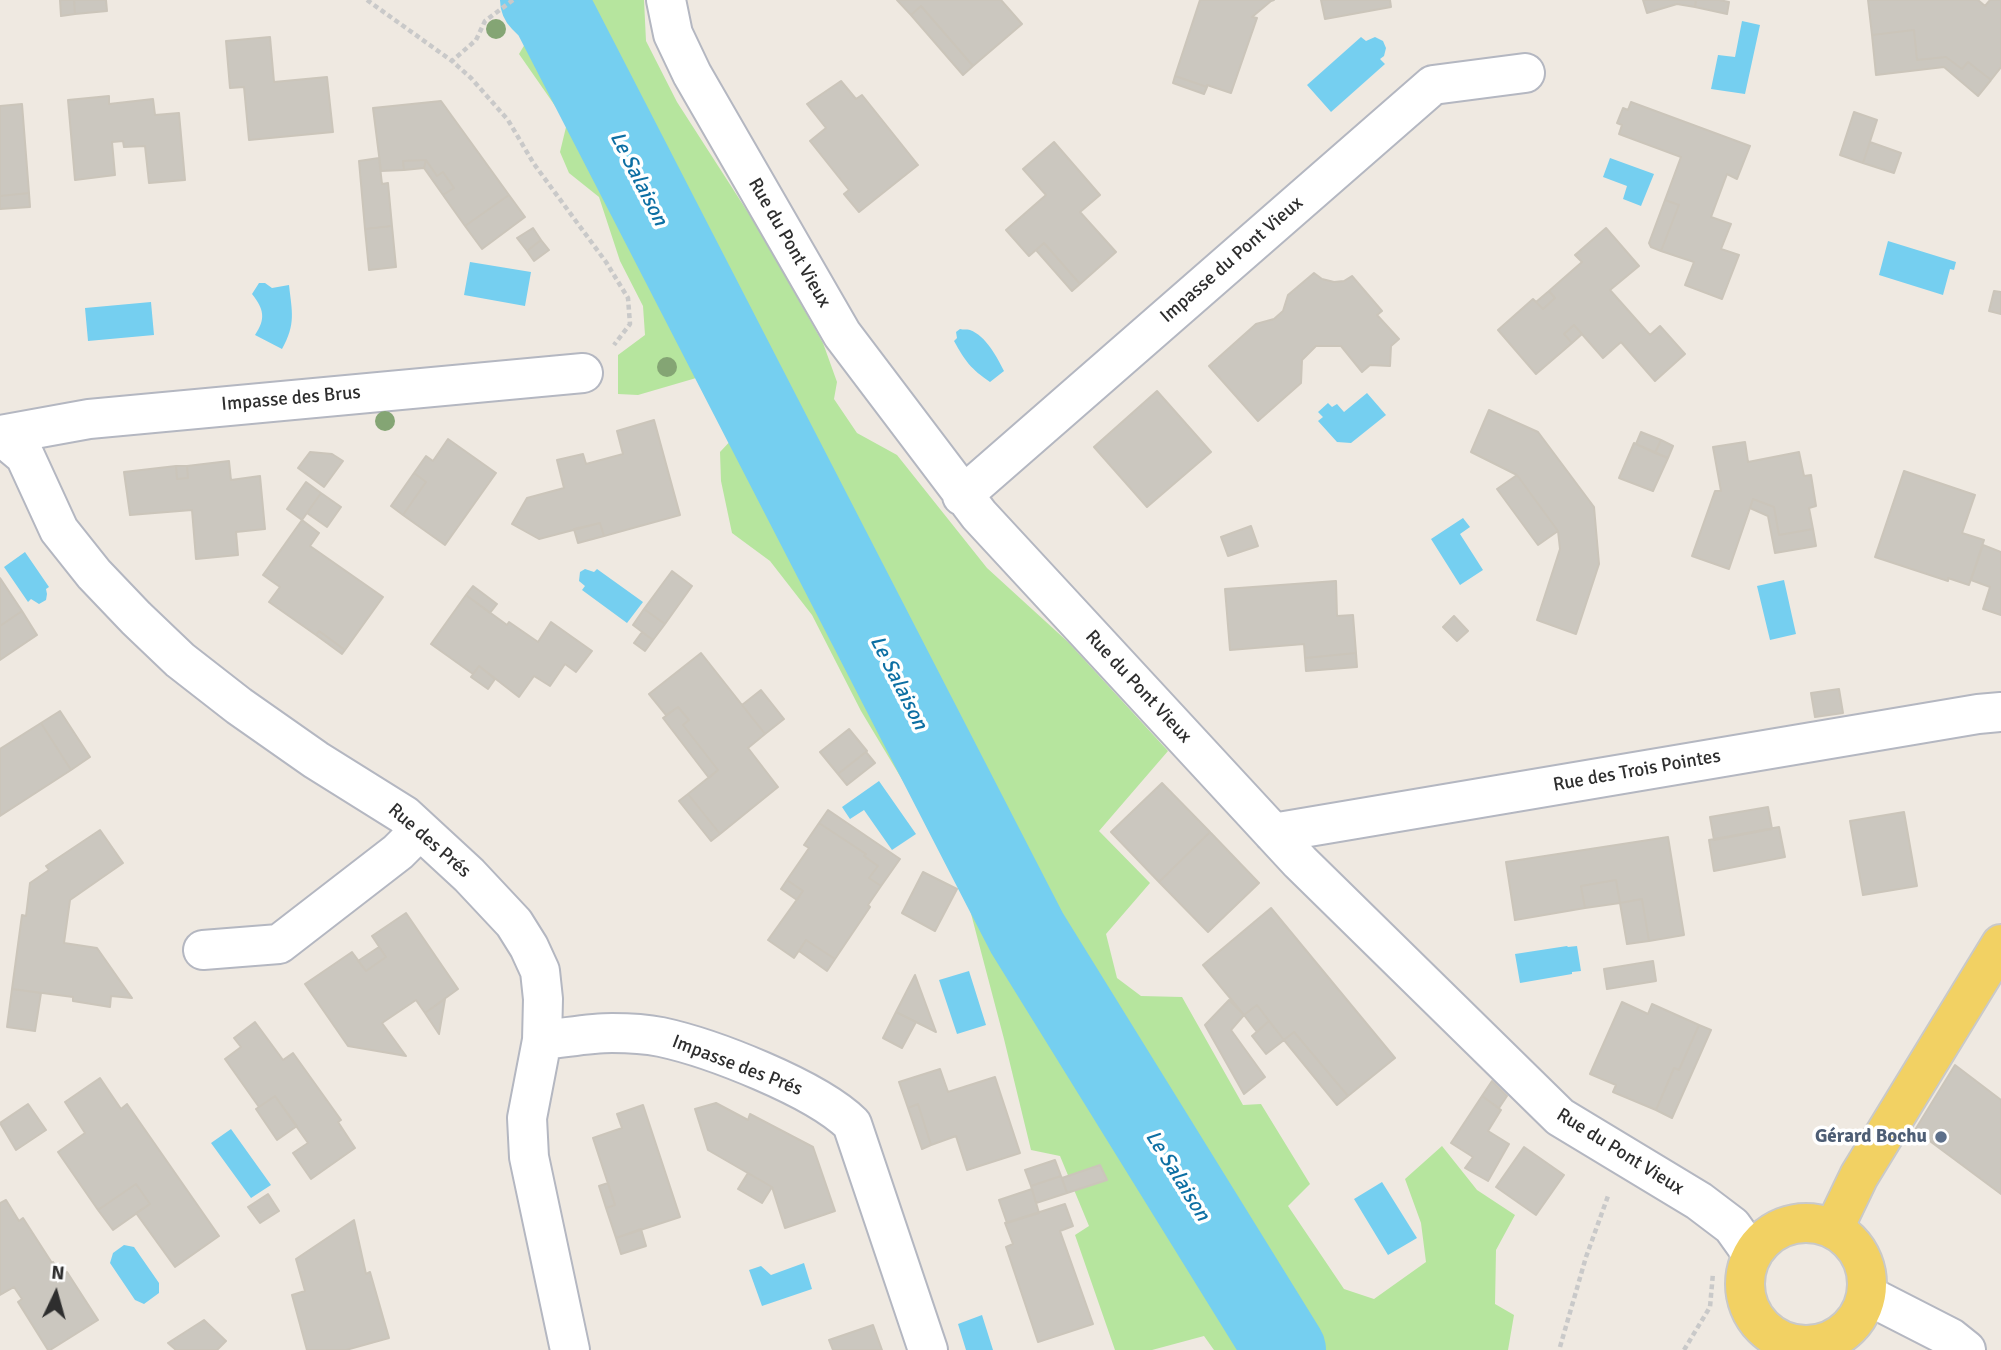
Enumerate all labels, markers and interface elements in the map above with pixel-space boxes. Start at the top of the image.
water label: Le Salaison [604,128,672,230]
street label: Rue du Pont Vieux [743,174,835,312]
street label: Impasse du Pont Vieux [1156,192,1308,328]
street label: Impasse des Brus [220,382,362,416]
street label: Rue du Pont Vieux [1080,626,1196,748]
water label: Le Salaison [864,632,932,734]
street label: Rue des Trois Pointes [1551,745,1723,797]
street label: Rue des Prés [383,799,475,883]
street label: Impasse des Prés [669,1031,805,1101]
street label: Rue du Pont Vieux [1552,1104,1688,1200]
water label: Le Salaison [1139,1126,1215,1226]
place label: Gérard Bochu [1815,1126,1927,1148]
marker: Gérard Bochu [1933,1129,1949,1145]
north arrow [21,1259,91,1329]
text: N [50,1261,65,1286]

